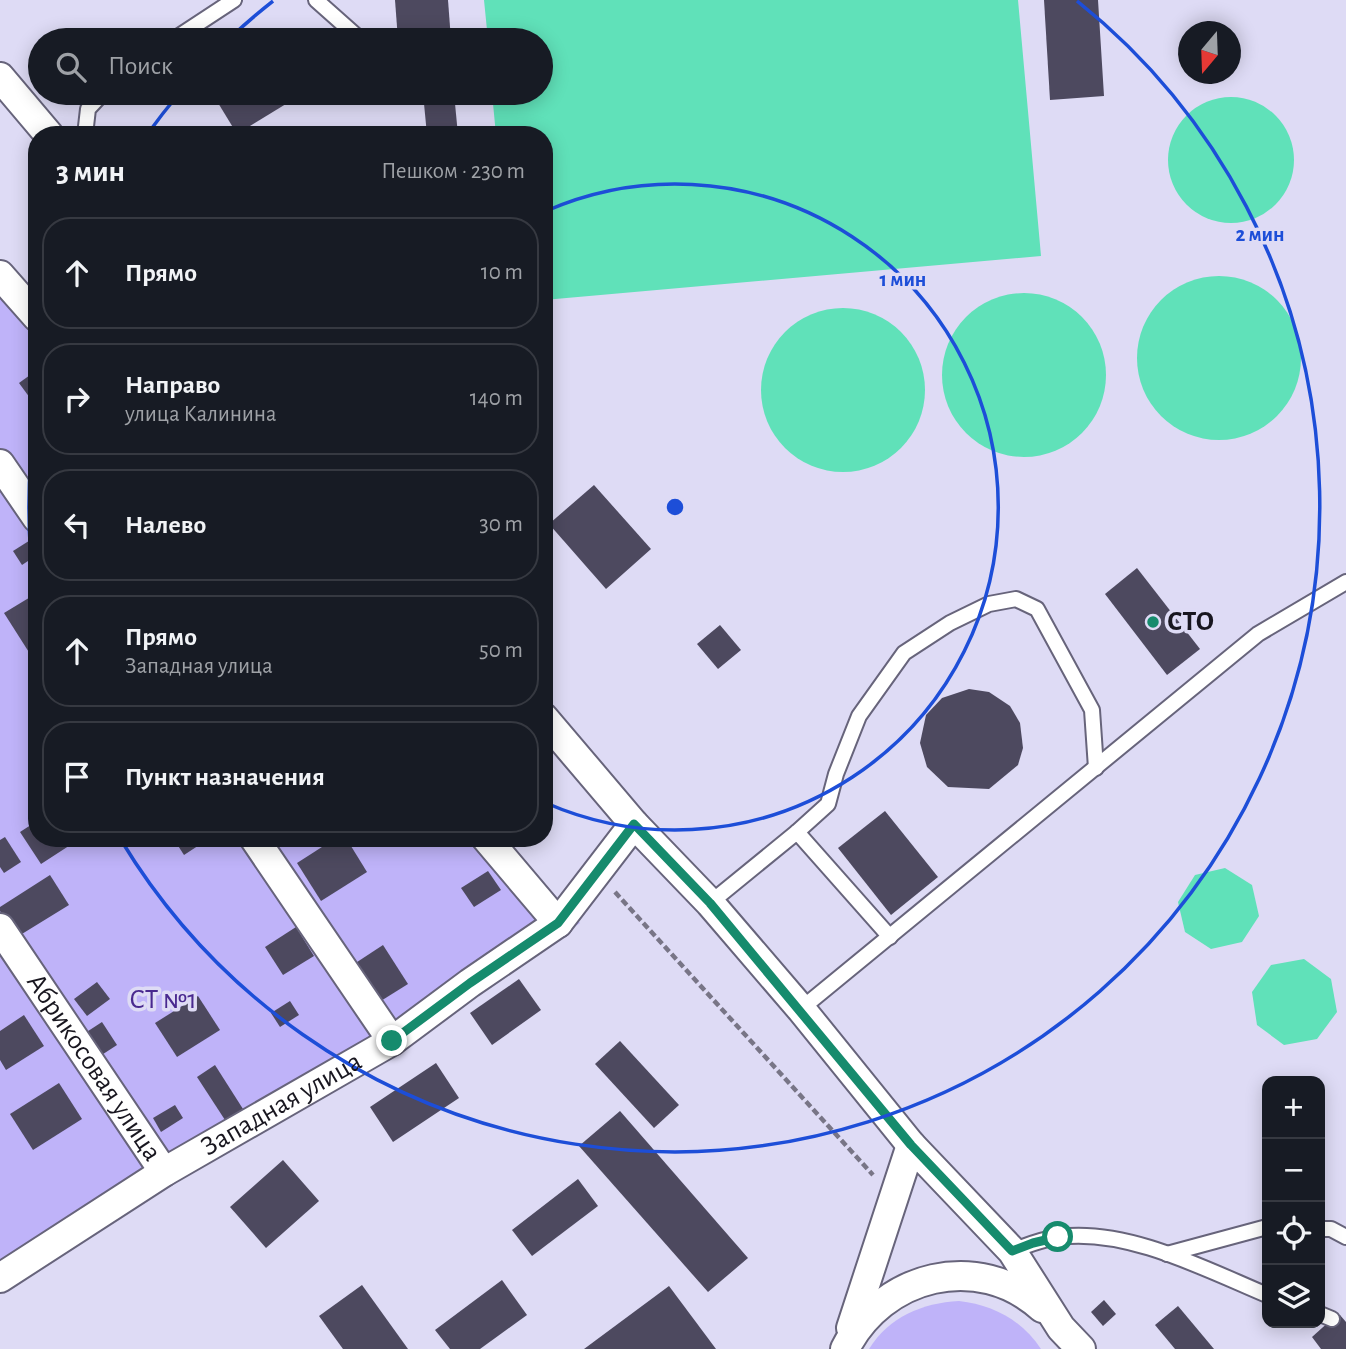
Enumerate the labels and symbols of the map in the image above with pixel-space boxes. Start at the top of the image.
north arrow [1178,21,1241,84]
text: 2 мин [1235,224,1285,245]
text: 1 мин [880,269,926,290]
centre of rings [663,495,687,519]
place label: СТО [1167,608,1214,636]
marker: СТО [1145,614,1161,630]
street label: Абрикосовая улица [21,969,167,1166]
park label: СТ №1 [129,986,197,1014]
route end [376,1025,407,1056]
street label: Западная улица [197,1047,367,1161]
route start [1042,1221,1073,1252]

